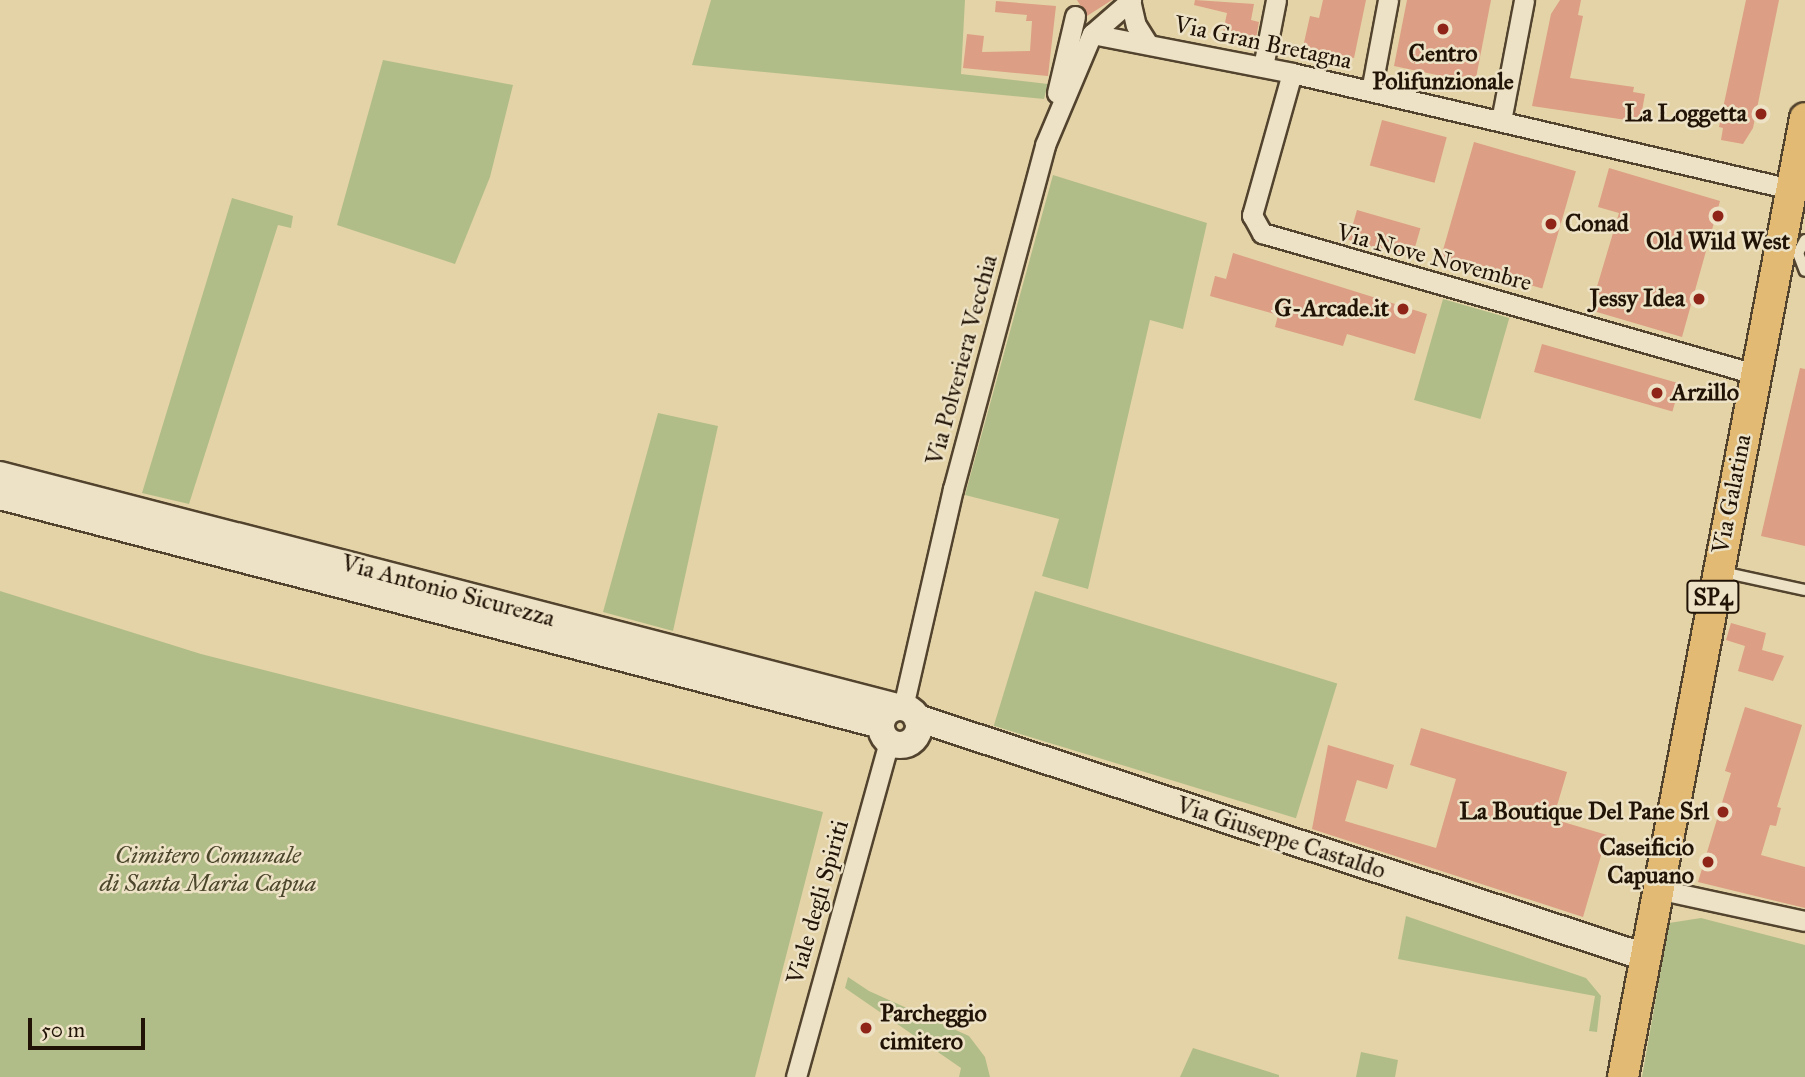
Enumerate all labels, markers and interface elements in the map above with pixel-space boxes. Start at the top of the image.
street label: Via Gran Bretagna [1172,10,1354,76]
marker: Centro Polifunzionale [1435,21,1451,37]
place label: Centro Polifunzionale [1372,40,1514,96]
place label: La Loggetta [1624,100,1747,128]
marker: La Loggetta [1753,106,1769,122]
marker: Old Wild West [1710,208,1726,224]
place label: Conad [1565,210,1629,238]
marker: Conad [1543,216,1559,232]
street label: Via Nove Novembre [1333,218,1535,298]
place label: Old Wild West [1646,228,1790,256]
street label: Via Polveriera Vecchia [920,252,1004,468]
place label: Jessy Idea [1590,285,1685,313]
marker: Jessy Idea [1691,291,1707,307]
place label: G-Arcade.it [1274,295,1389,323]
marker: G-Arcade.it [1395,301,1411,317]
place label: Arzillo [1671,379,1739,407]
marker: Arzillo [1649,385,1665,401]
street label: Via Galatina [1706,432,1758,556]
street label: Via Antonio Sicurezza [338,549,558,633]
road number: SP4 [1685,578,1741,617]
street label: Via Giuseppe Castaldo [1173,791,1389,885]
place label: La Boutique Del Pane Srl [1459,798,1709,826]
marker: La Boutique Del Pane Srl [1715,804,1731,820]
street label: Viale degli Spiriti [781,817,855,987]
place label: Caseificio Capuano [1599,834,1694,890]
park label: Cimitero Comunale di Santa Maria Capua [100,842,316,898]
marker: Caseificio Capuano [1700,854,1716,870]
place label: Parcheggio cimitero [880,1000,987,1056]
scale bar [32,1004,149,1048]
text: 50 m [41,1017,85,1043]
marker: Parcheggio cimitero [858,1020,874,1036]

